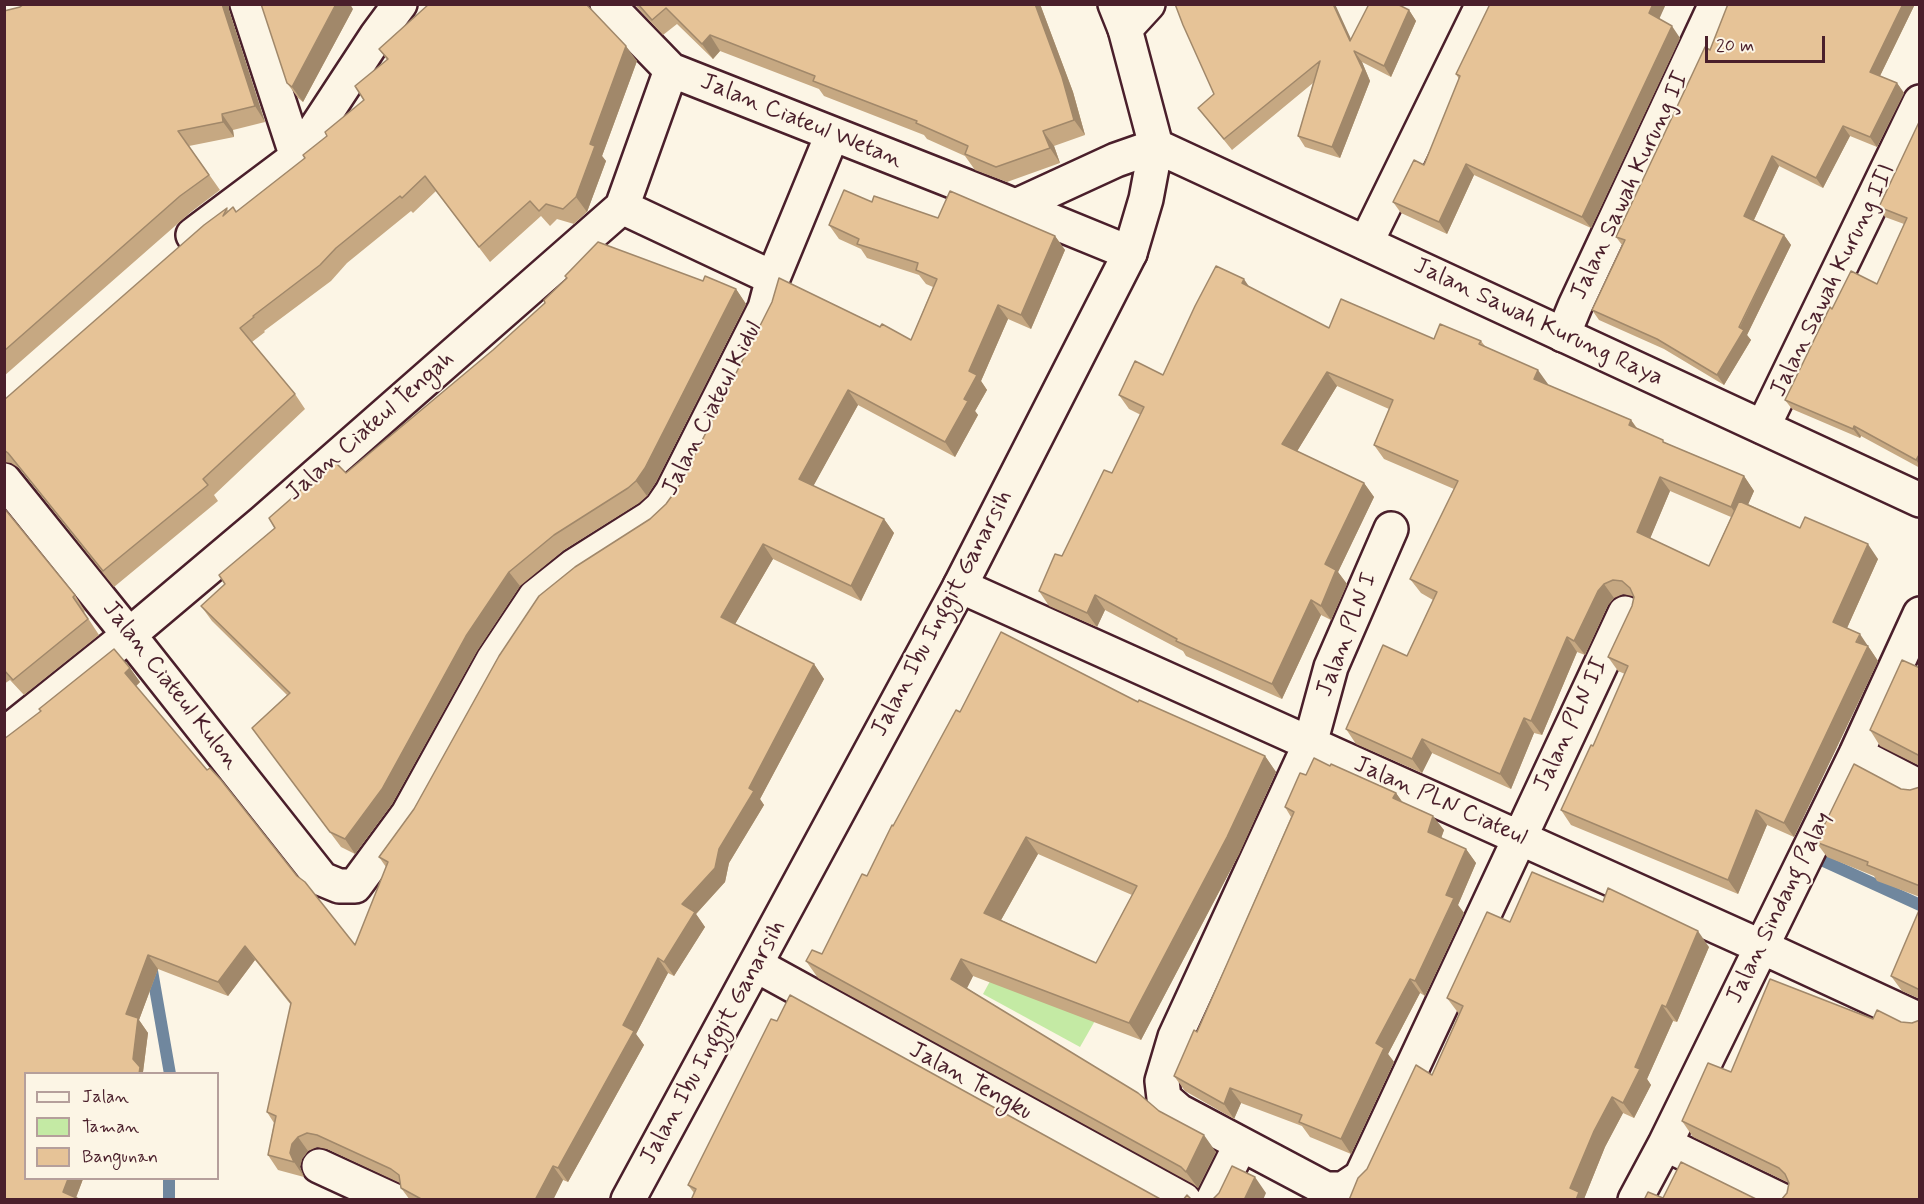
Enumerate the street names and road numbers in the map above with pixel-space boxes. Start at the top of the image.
street label: Jalan Sawah Kurung II [1565,67,1697,305]
street label: Jalan Ciateul Wetan [696,68,906,176]
street label: Jalan Sawah Kurung III [1765,160,1903,402]
street label: Jalan Sawah Kurung Raya [1409,252,1667,394]
street label: Jalan Ciateul Kidul [657,317,769,501]
street label: Jalan Ciateul Tengah [281,346,461,508]
street label: Jalan Ibu Inggit Ganarsih [866,486,1020,742]
street label: Jalan PLN I [1311,569,1385,701]
street label: Jalan Ciateul Kulon [95,596,245,776]
street label: Jalan PLN II [1528,654,1616,796]
street label: Jalan PLN Ciateul [1349,751,1531,853]
street label: Jalan Sindang Palay [1721,807,1839,1009]
street label: Jalan Ibu Inggit Ganarsih [635,916,793,1170]
street label: Jalan Tengku [904,1036,1036,1128]

